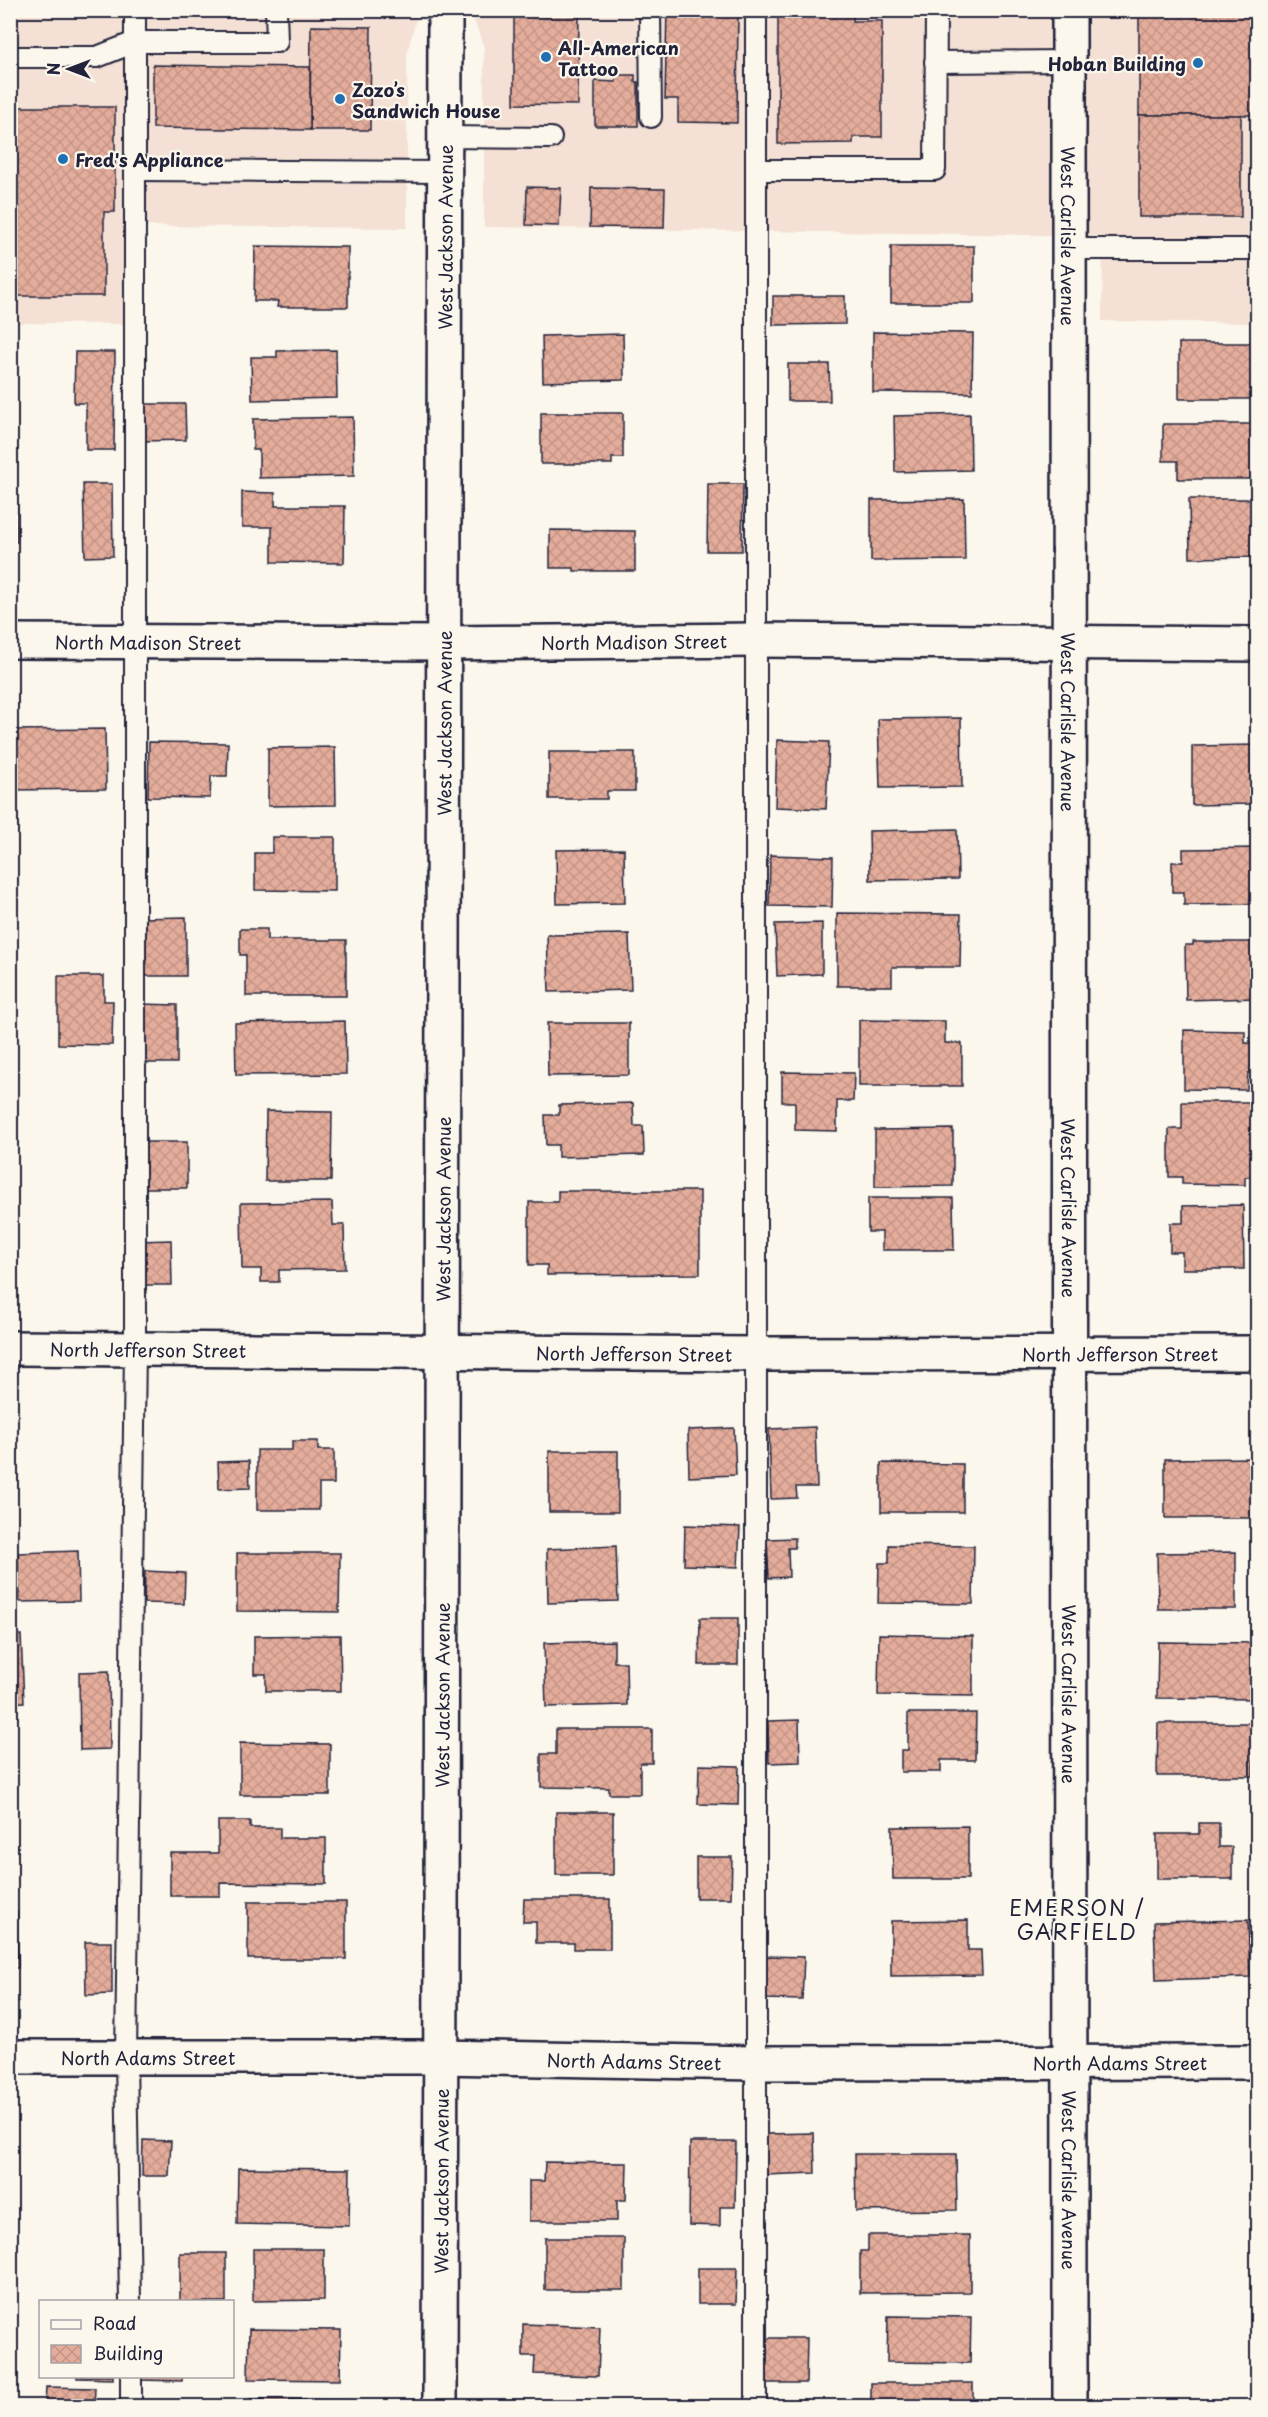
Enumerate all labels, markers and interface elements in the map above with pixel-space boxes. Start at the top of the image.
place label: All-American Tattoo [558,34,679,82]
north arrow [39,39,99,99]
marker: All-American Tattoo [539,50,553,64]
place label: Hoban Building [1048,50,1186,77]
marker: Hoban Building [1191,56,1205,70]
text: N [41,63,65,75]
place label: Zozo’s Sandwich House [352,76,500,124]
marker: Zozo’s Sandwich House [333,92,347,106]
street label: West Jackson Avenue [431,144,458,330]
place label: Fred's Appliance [75,146,224,173]
street label: West Carlisle Avenue [1056,146,1083,326]
marker: Fred's Appliance [56,152,70,166]
street label: North Madison Street [541,627,727,656]
street label: North Madison Street [55,628,241,656]
street label: West Jackson Avenue [430,630,457,816]
street label: West Carlisle Avenue [1056,632,1083,812]
street label: West Jackson Avenue [429,1116,456,1302]
street label: West Carlisle Avenue [1056,1118,1083,1298]
street label: North Jefferson Street [50,1335,246,1363]
street label: North Jefferson Street [536,1339,732,1367]
street label: North Jefferson Street [1022,1340,1218,1367]
street label: West Jackson Avenue [428,1602,455,1788]
street label: West Carlisle Avenue [1056,1604,1083,1784]
district label: EMERSON / GARFIELD [1009,1891,1145,1947]
street label: North Adams Street [61,2044,235,2071]
street label: North Adams Street [546,2046,721,2076]
street label: North Adams Street [1033,2049,1207,2076]
street label: West Jackson Avenue [427,2088,454,2274]
street label: West Carlisle Avenue [1056,2090,1083,2270]
legend [39,2300,234,2378]
text: Road [93,2309,137,2336]
text: Building [93,2339,163,2366]

